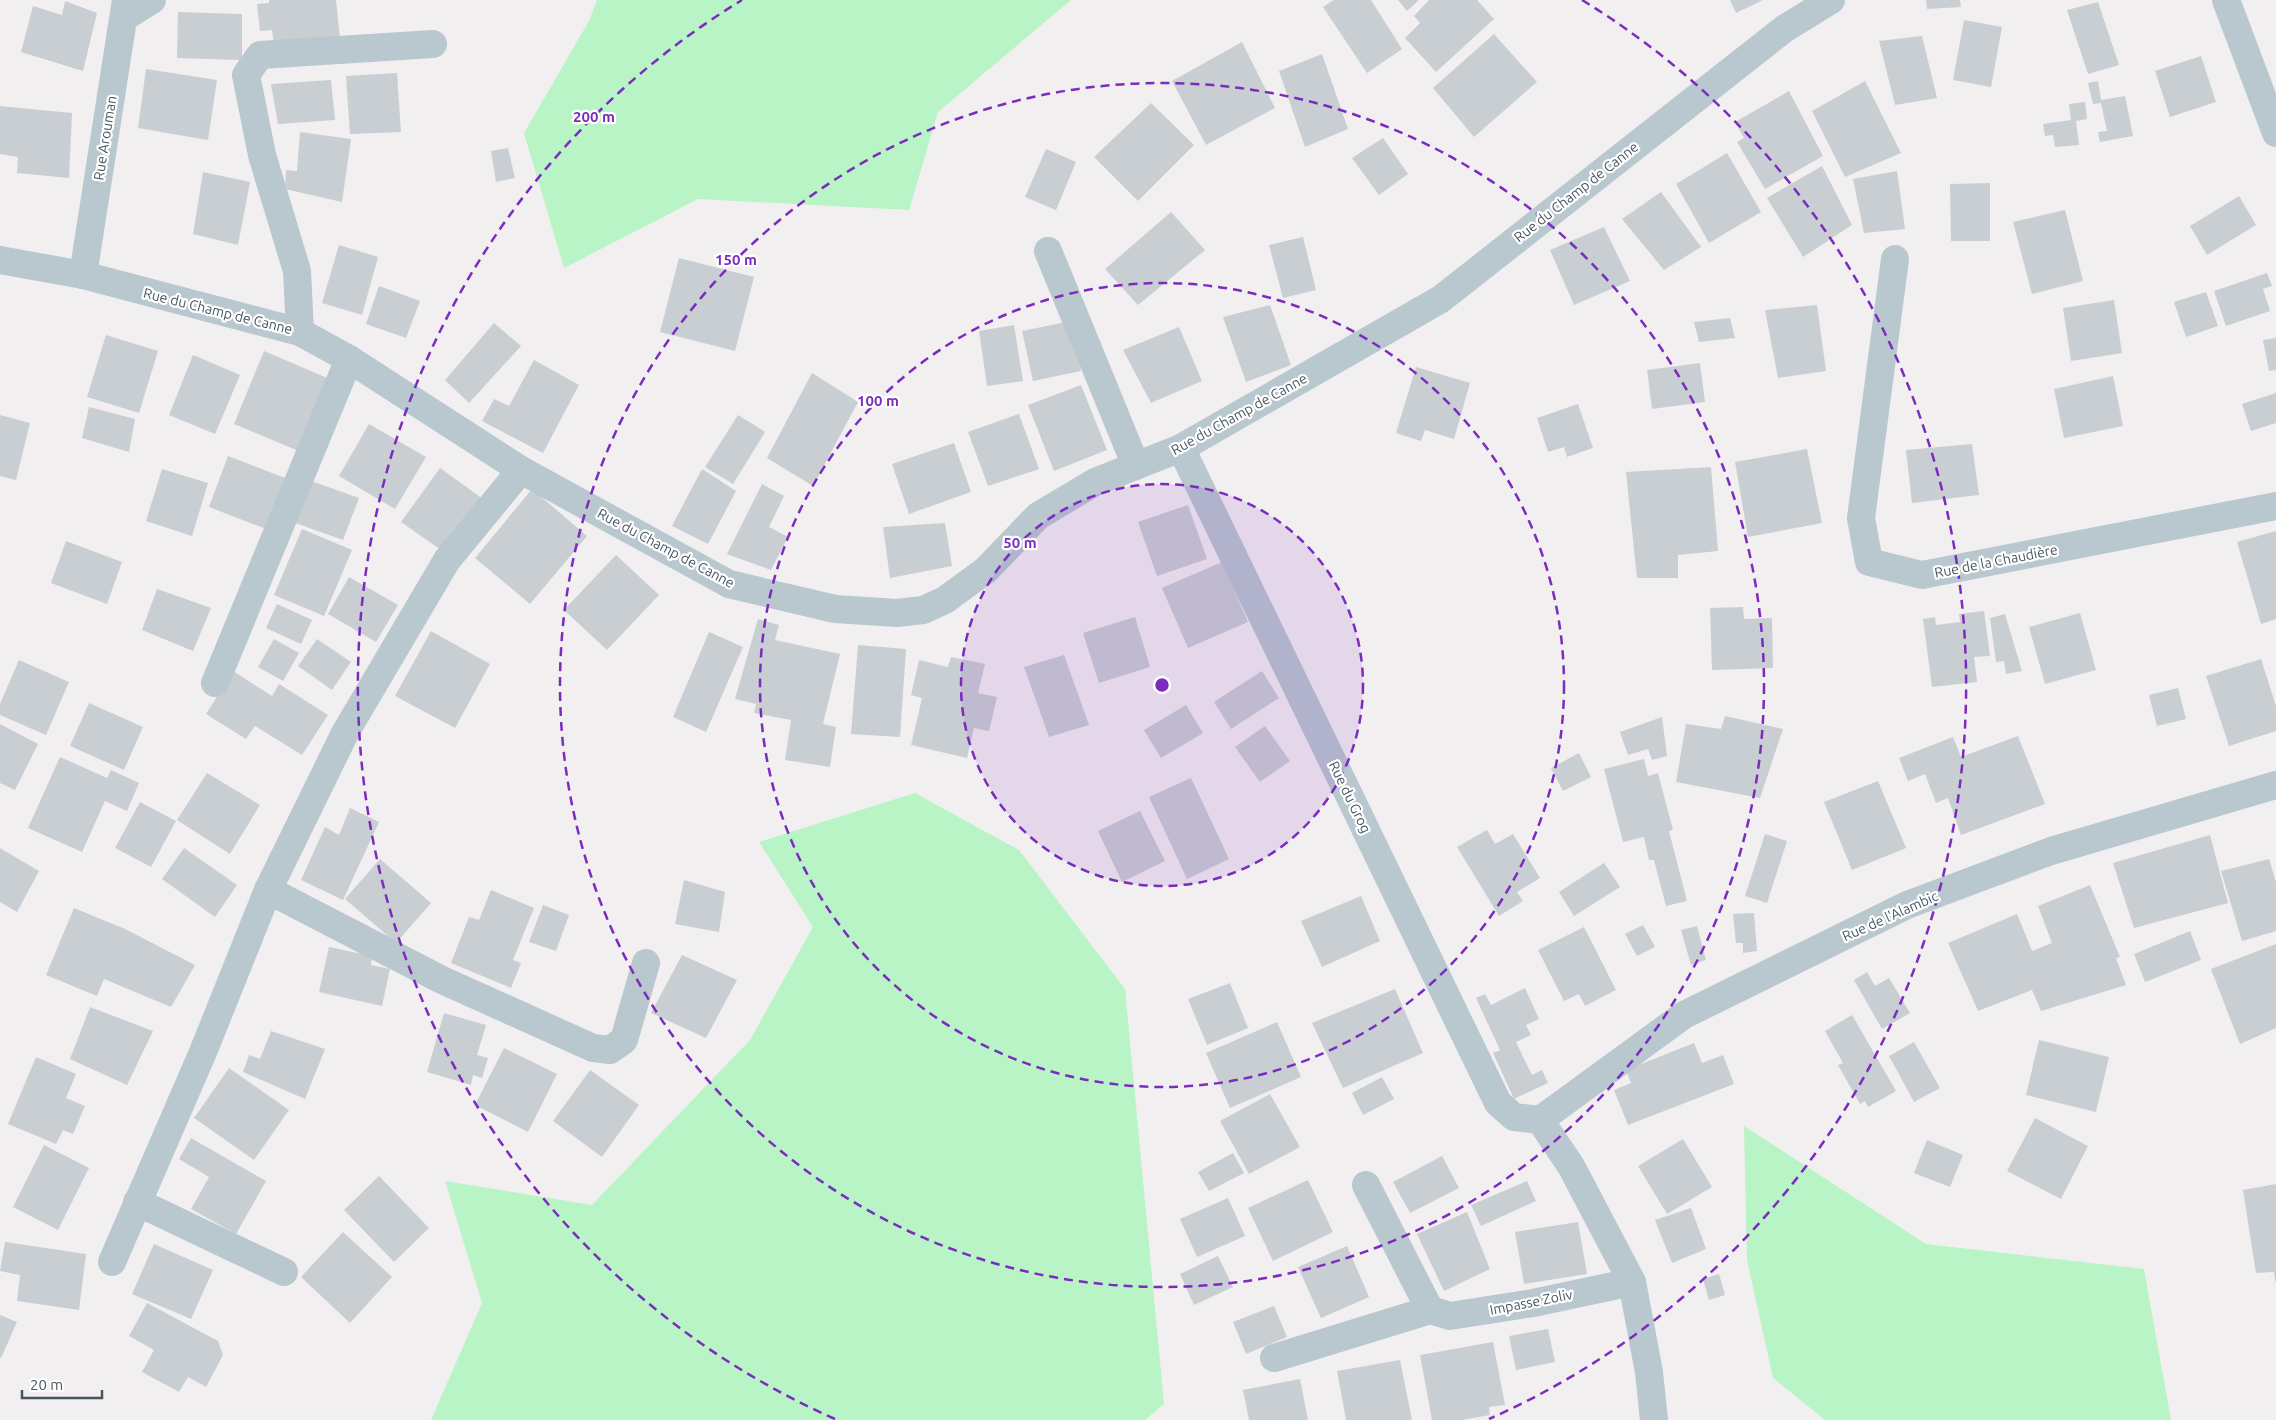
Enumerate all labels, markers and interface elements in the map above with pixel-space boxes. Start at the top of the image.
street label: Rue Arouman [90,95,120,181]
text: 200 m [573,108,615,125]
street label: Rue du Champ de Canne [1511,139,1641,245]
text: 150 m [715,251,757,268]
street label: Rue du Champ de Canne [142,285,294,337]
street label: Rue du Champ de Canne [1168,370,1310,458]
text: 100 m [857,392,899,409]
street label: Rue du Champ de Canne [595,505,737,591]
text: 50 m [1003,534,1037,551]
street label: Rue de la Chaudière [1933,541,2059,581]
centre of rings [1153,676,1171,694]
street label: Rue du Grog [1326,759,1374,835]
street label: Rue de l'Alambic [1840,888,1941,944]
street label: Impasse Zoliv [1488,1286,1574,1318]
scale bar [22,1368,102,1400]
text: 20 m [30,1376,63,1393]

